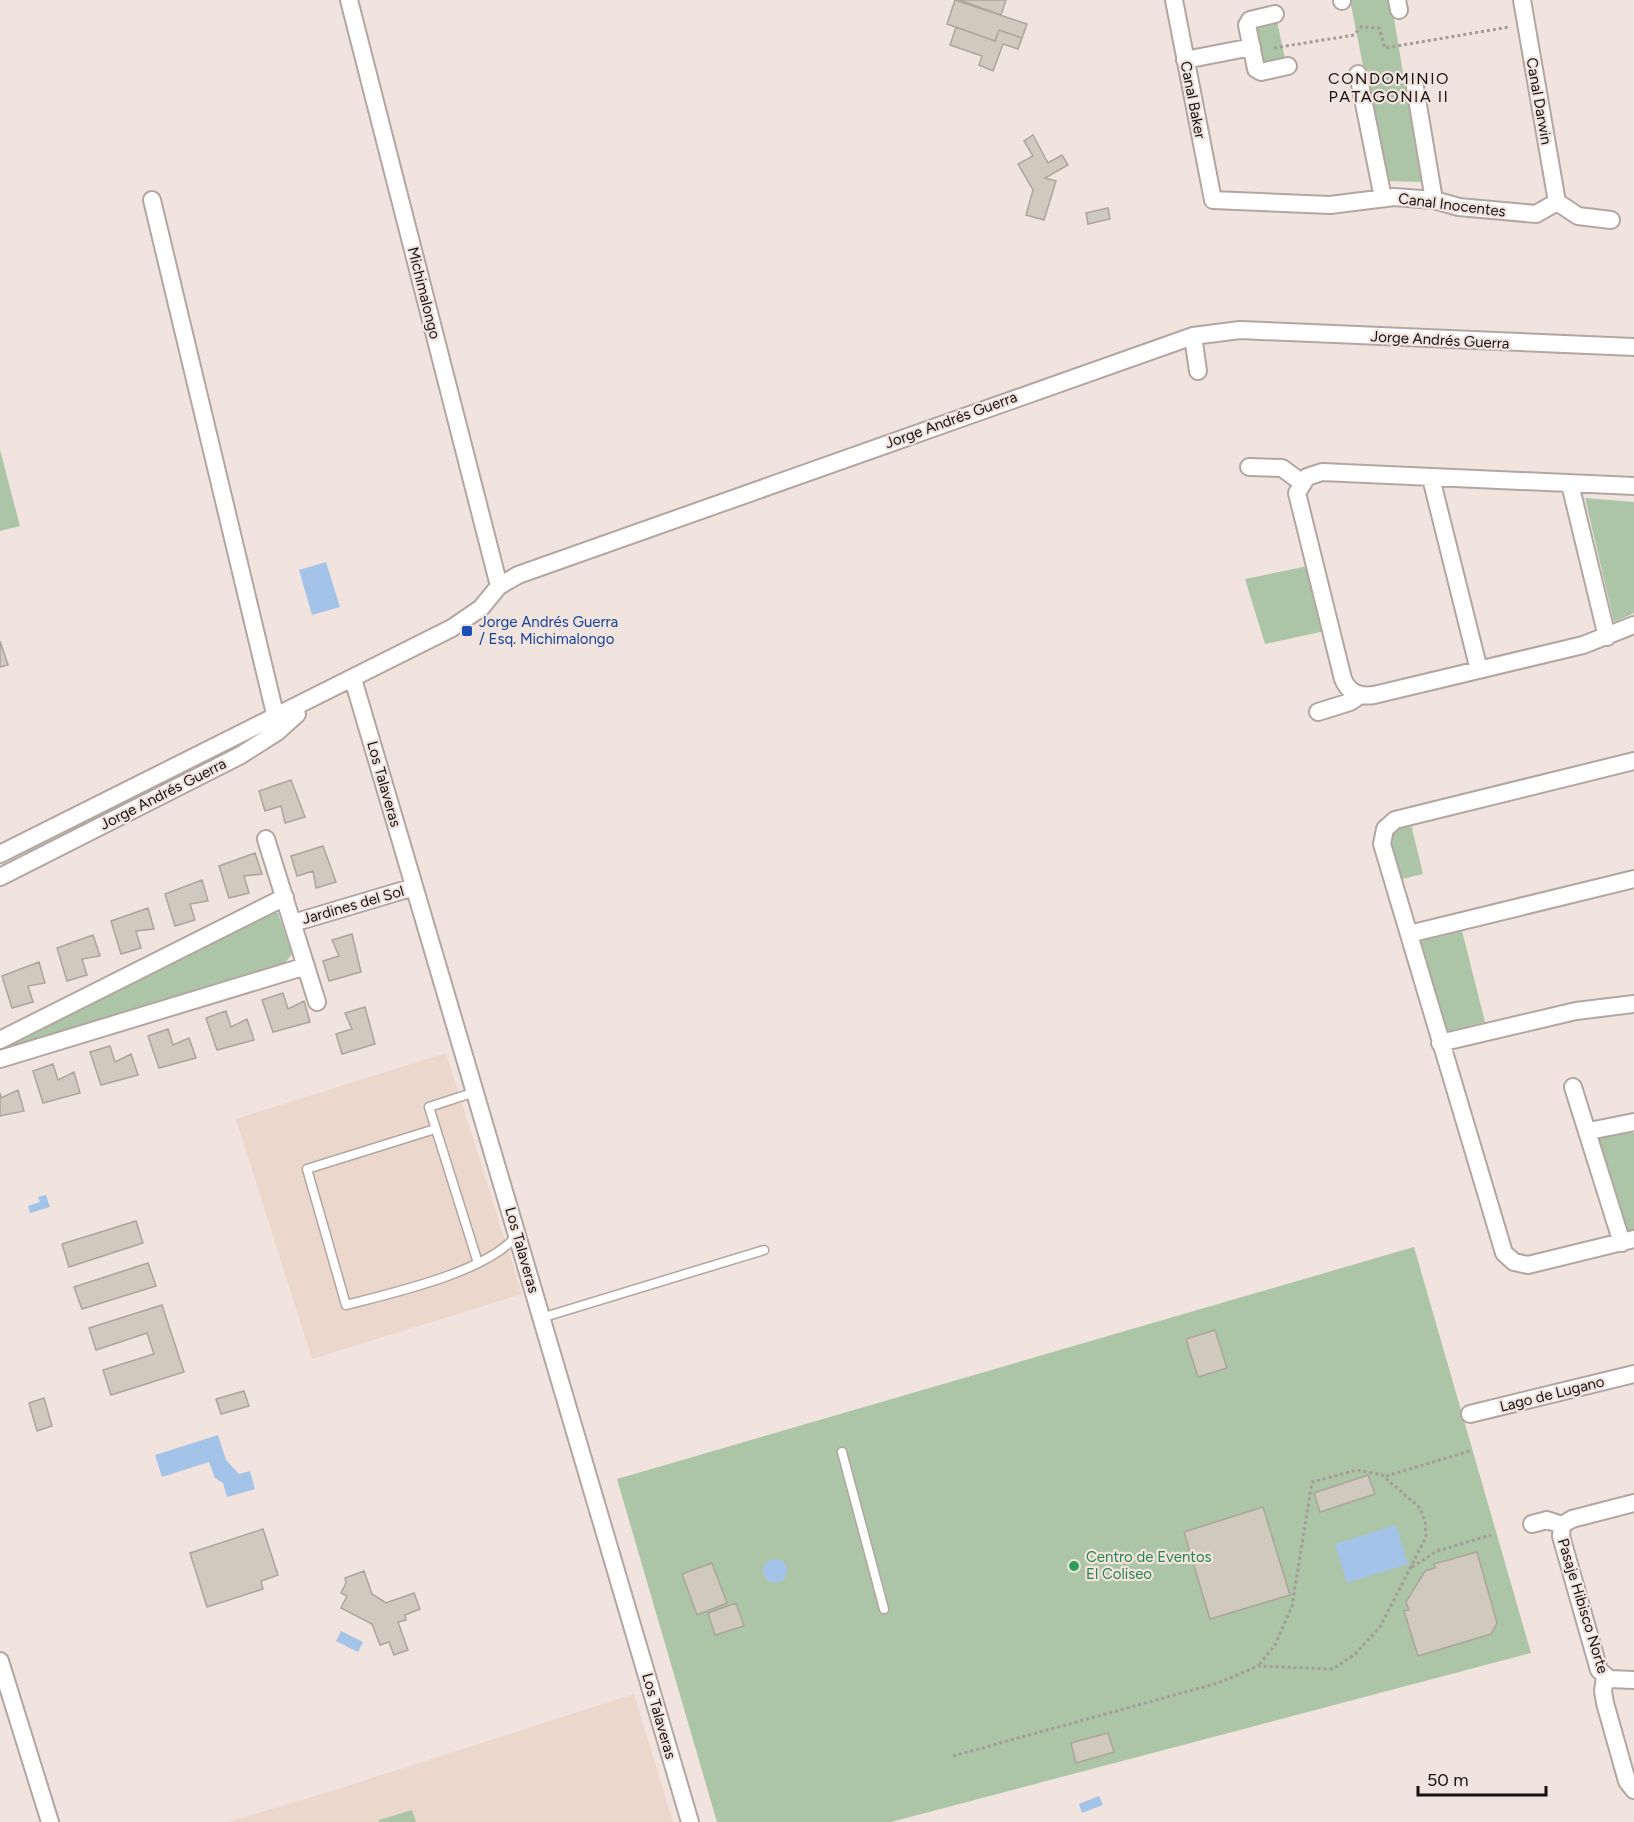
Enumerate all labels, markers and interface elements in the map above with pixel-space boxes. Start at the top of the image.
street label: Canal Darwin [1522,56,1556,146]
street label: Canal Baker [1177,60,1209,140]
district label: CONDOMINIO PATAGONIA II [1328,69,1450,106]
street label: Canal Inocentes [1397,189,1507,221]
street label: Michimalongo [404,245,444,341]
street label: Jorge Andrés Guerra [1370,327,1510,353]
street label: Jorge Andrés Guerra [883,388,1019,452]
place label: Jorge Andrés Guerra / Esq. Michimalongo [479,613,618,648]
marker: Jorge Andrés Guerra / Esq. Michimalongo [460,624,474,638]
street label: Los Talaveras [363,739,405,829]
street label: Jorge Andrés Guerra [97,754,229,834]
street label: Jardines del Sol [300,882,406,928]
street label: Los Talaveras [501,1205,543,1295]
street label: Lago de Lugano [1498,1372,1606,1416]
street label: Pasaje Hibisco Norte [1554,1536,1612,1676]
place label: Centro de Eventos El Coliseo [1086,1548,1212,1583]
marker: Centro de Eventos El Coliseo [1067,1559,1081,1573]
street label: Los Talaveras [638,1671,680,1761]
scale bar [1418,1759,1546,1797]
text: 50 m [1427,1769,1469,1791]

